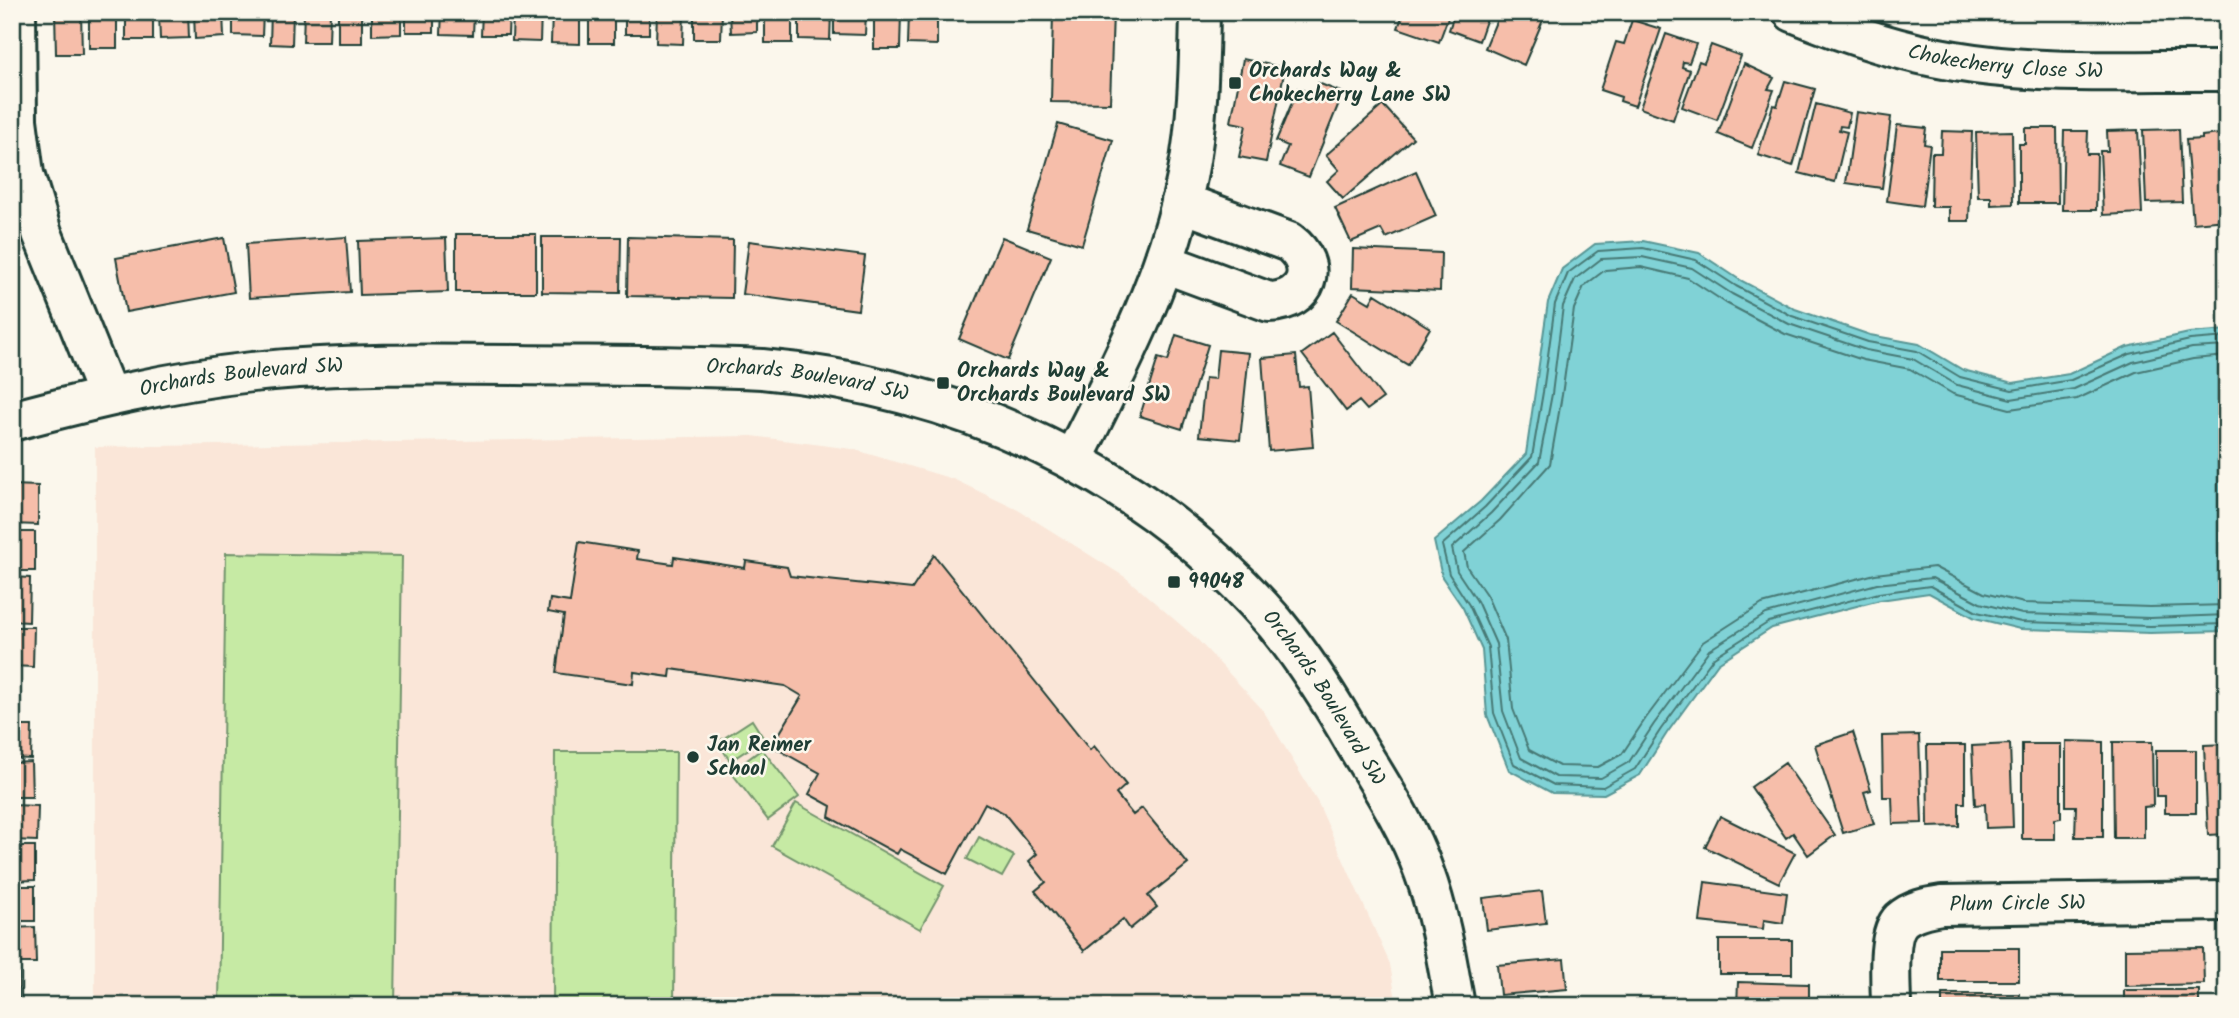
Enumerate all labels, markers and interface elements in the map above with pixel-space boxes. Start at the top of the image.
street label: Chokecherry Close SW [1904,35,2103,88]
place label: Orchards Way & Chokecherry Lane SW [1249,55,1451,112]
marker: Orchards Way & Chokecherry Lane SW [1227,75,1243,91]
street label: Orchards Boulevard SW [137,349,344,406]
street label: Orchards Boulevard SW [706,350,913,411]
place label: Orchards Way & Orchards Boulevard SW [957,355,1171,412]
marker: Orchards Way & Orchards Boulevard SW [935,375,951,391]
place label: 99048 [1188,566,1244,599]
marker: 99048 [1166,574,1182,590]
street label: Orchards Boulevard SW [1254,602,1394,792]
place label: Jan Reimer School [707,729,812,786]
marker: Jan Reimer School [685,749,701,765]
street label: Plum Circle SW [1949,886,2086,921]

